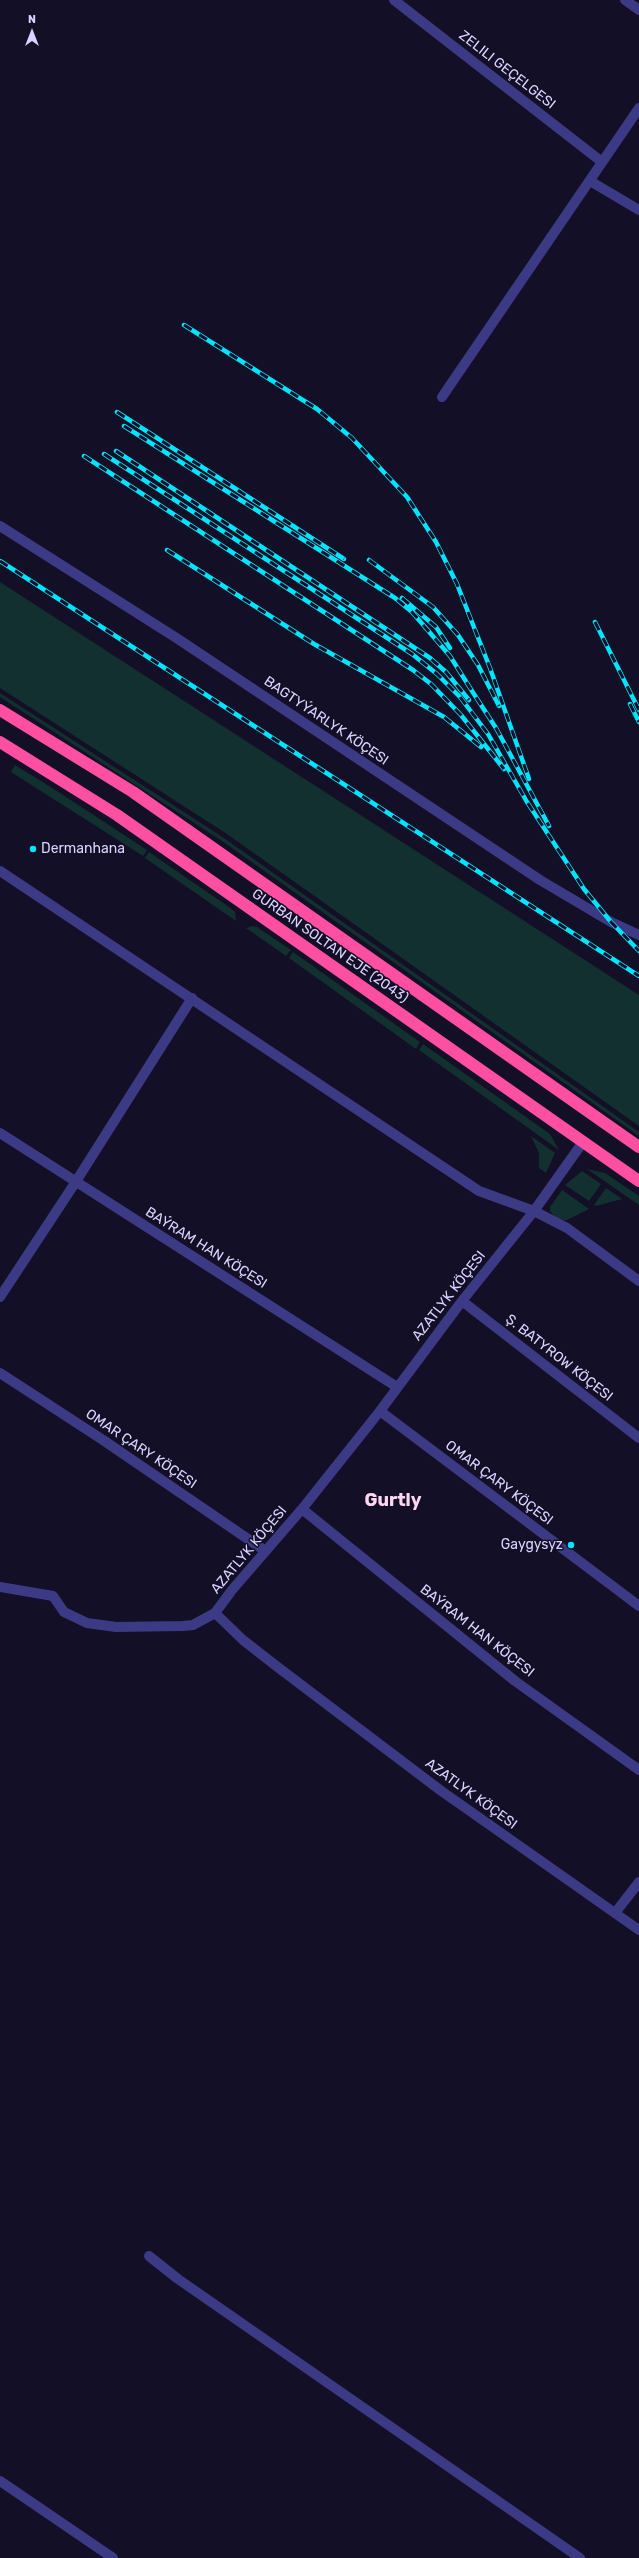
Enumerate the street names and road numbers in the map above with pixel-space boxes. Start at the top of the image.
street label: ZELILI GEÇELGESI [455,27,559,113]
street label: BAGTYÝARLYK KÖÇESI [261,673,391,769]
street label: GURBAN SOLTAN EJE (2043) [249,885,411,1007]
street label: BAÝRAM HAN KÖÇESI [142,1204,270,1292]
street label: AZATLYK KÖÇESI [409,1248,489,1344]
street label: Ş. BATYROW KÖÇESI [502,1311,616,1405]
street label: OMAR ÇARY KÖÇESI [82,1406,200,1492]
street label: OMAR ÇARY KÖÇESI [442,1437,556,1529]
street label: AZATLYK KÖÇESI [207,1503,291,1597]
street label: BAÝRAM HAN KÖÇESI [417,1581,537,1681]
street label: AZATLYK KÖÇESI [422,1755,520,1833]

